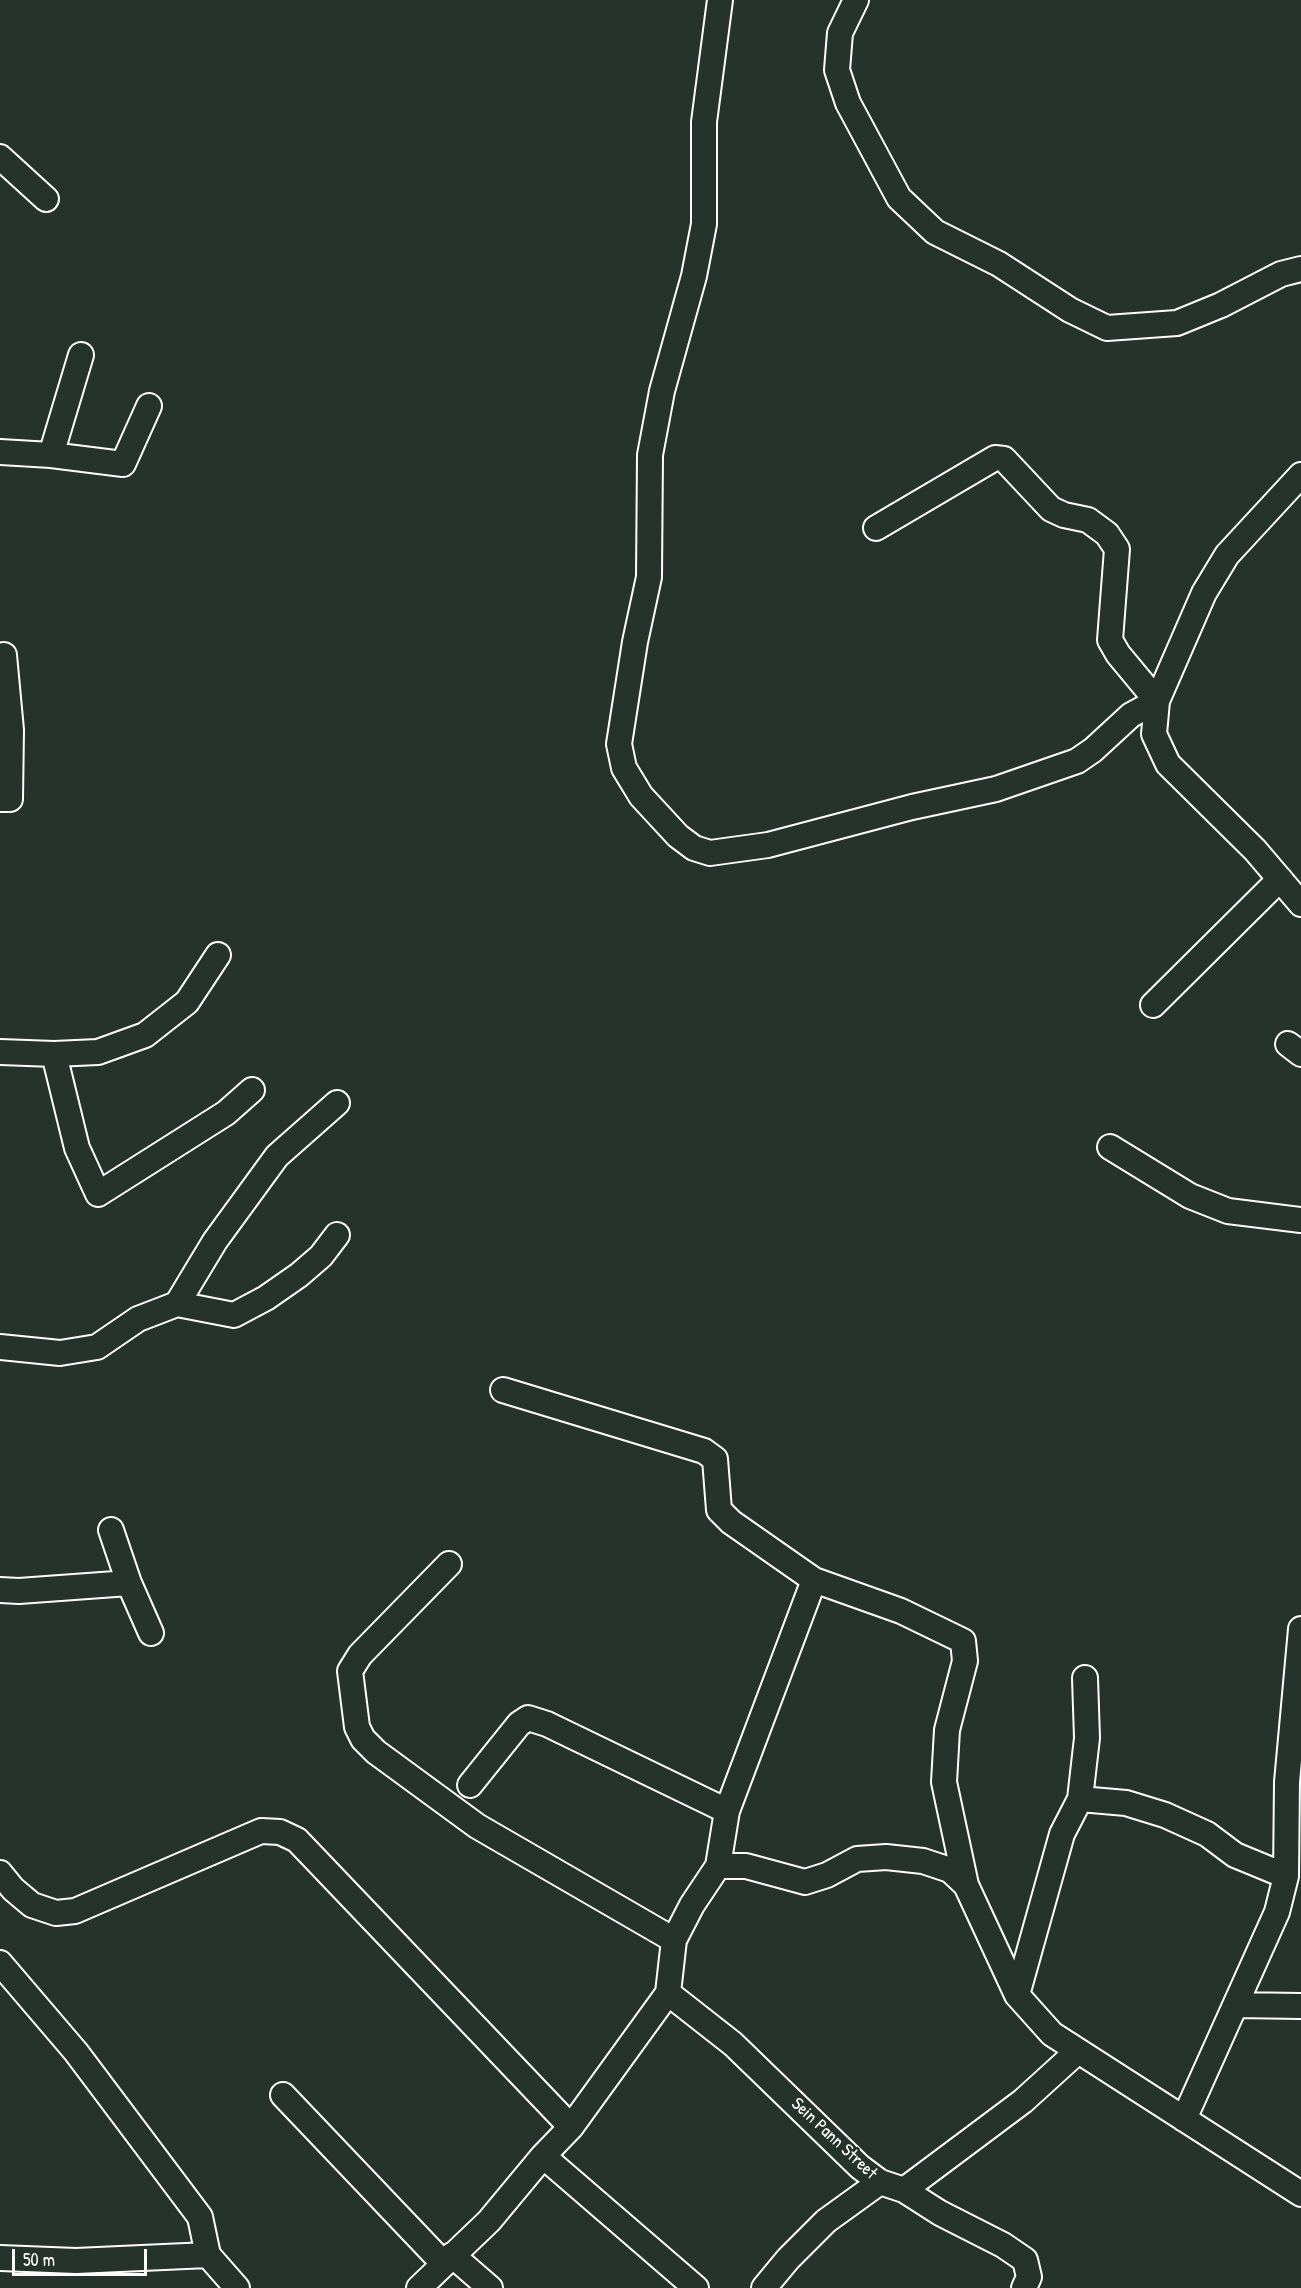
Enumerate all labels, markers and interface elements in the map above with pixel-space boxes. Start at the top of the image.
street label: Sein Pann Street [786,2094,882,2184]
scale bar [15,2237,150,2275]
text: 50 m [23,2247,55,2272]

